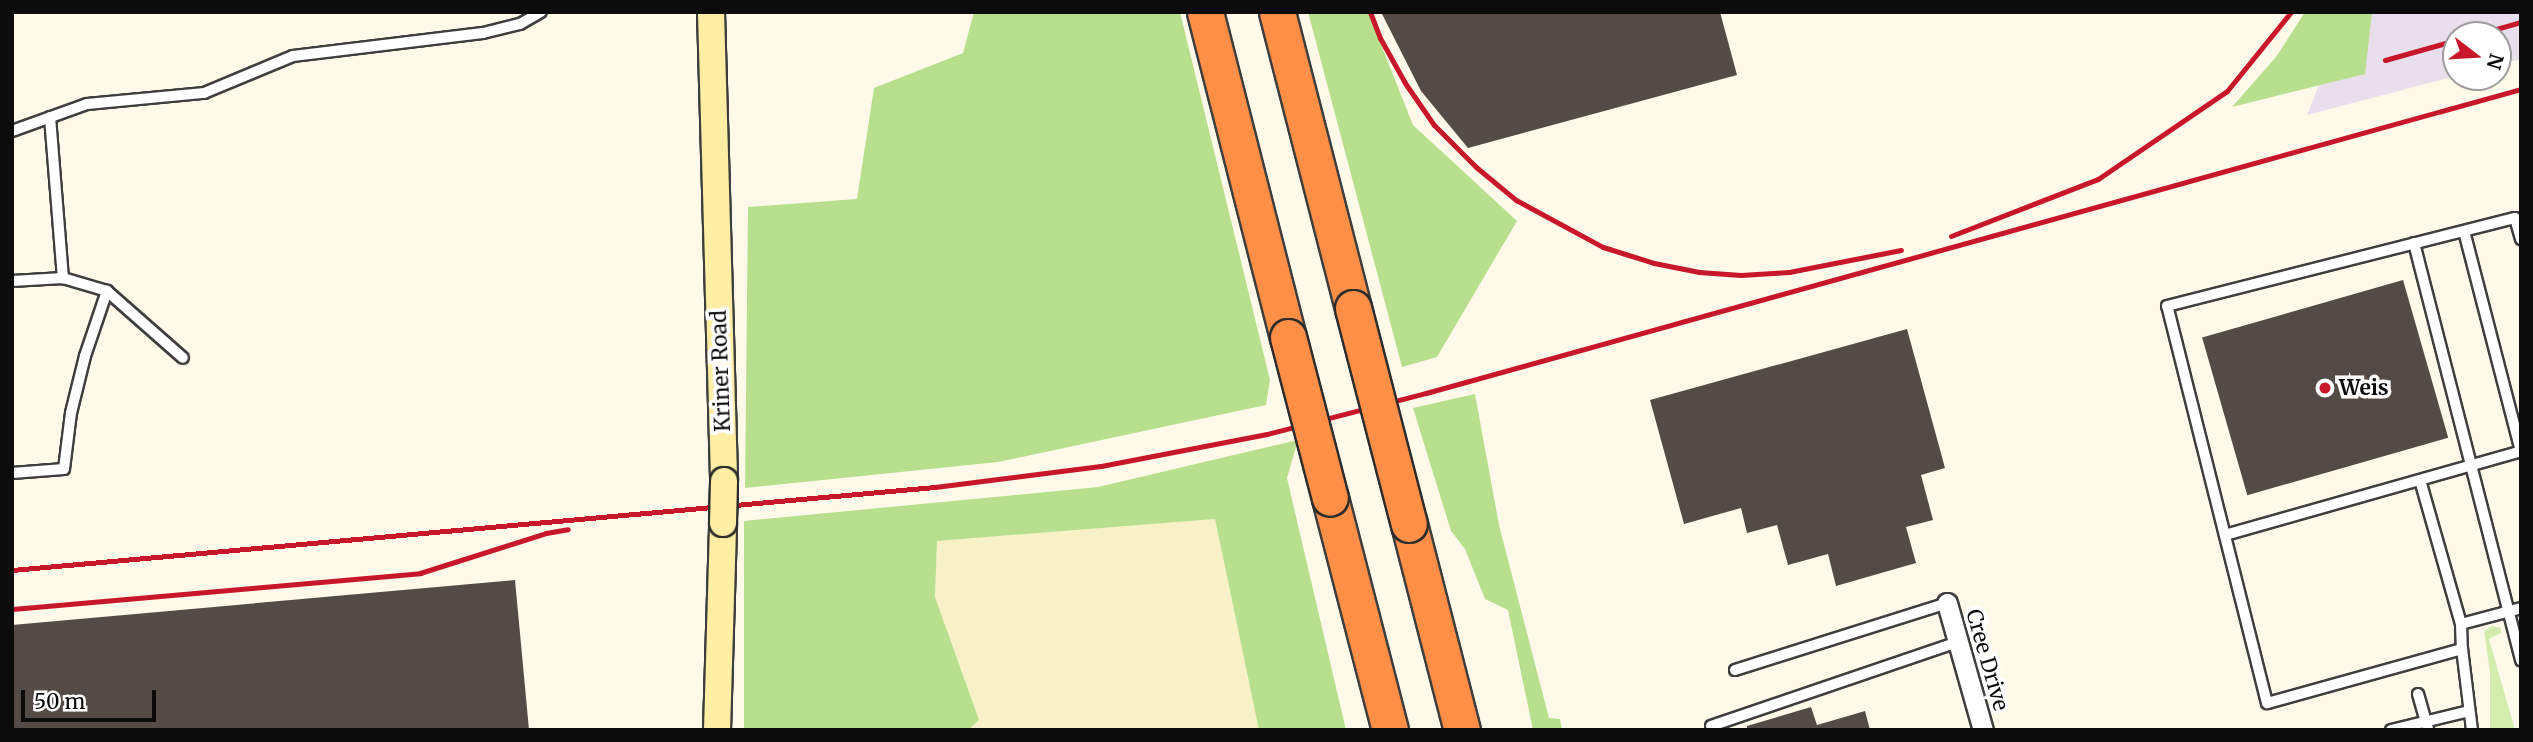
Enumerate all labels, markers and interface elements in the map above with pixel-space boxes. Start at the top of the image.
north arrow [2442,21,2512,91]
text: N [2482,51,2509,72]
street label: Kriner Road [706,310,736,432]
place label: Weis [2339,375,2389,401]
marker: Weis [2317,380,2333,396]
street label: Cree Drive [1961,606,2013,714]
scale bar [24,676,159,720]
text: 50 m [34,688,85,715]

